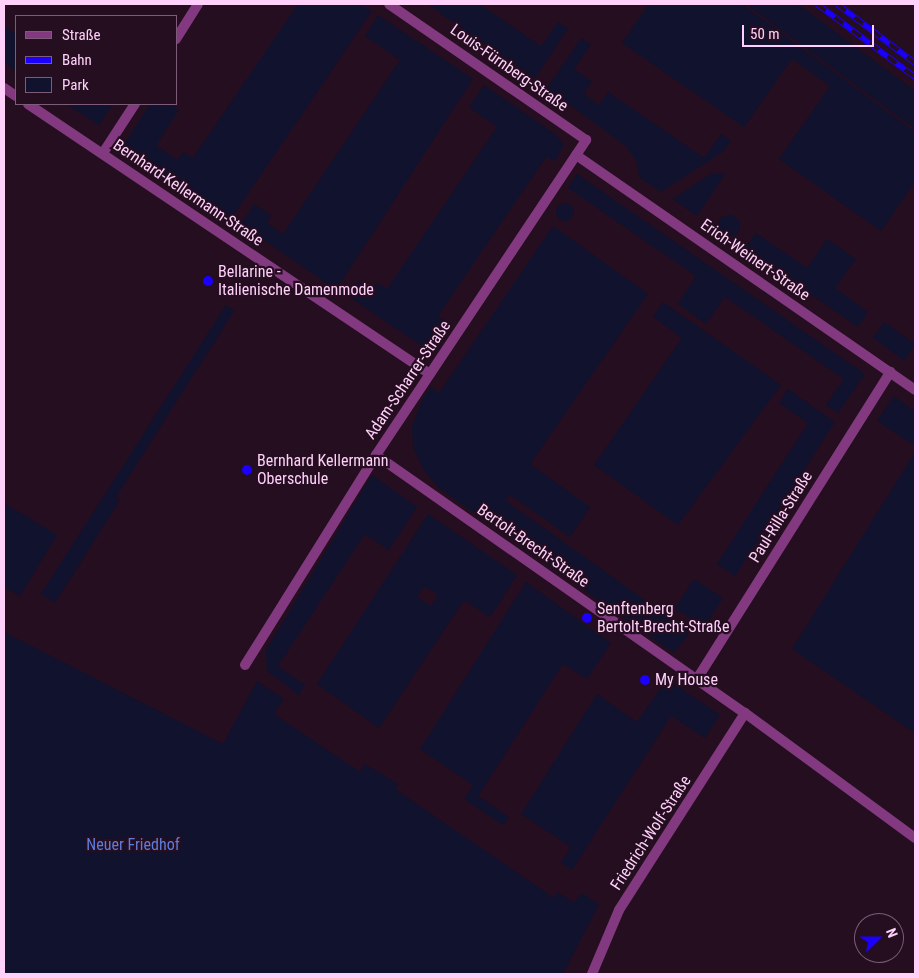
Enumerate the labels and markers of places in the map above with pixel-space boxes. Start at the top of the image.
place label: Bellarine - Italienische Damenmode [218,262,374,300]
marker: Bellarine - Italienische Damenmode [202,275,214,287]
place label: Bernhard Kellermann Oberschule [257,451,389,489]
marker: Bernhard Kellermann Oberschule [241,464,253,476]
place label: Senftenberg Bertolt-Brecht-Straße [597,599,729,637]
marker: Senftenberg Bertolt-Brecht-Straße [581,612,593,624]
place label: My House [655,670,718,690]
marker: My House [639,674,651,686]

